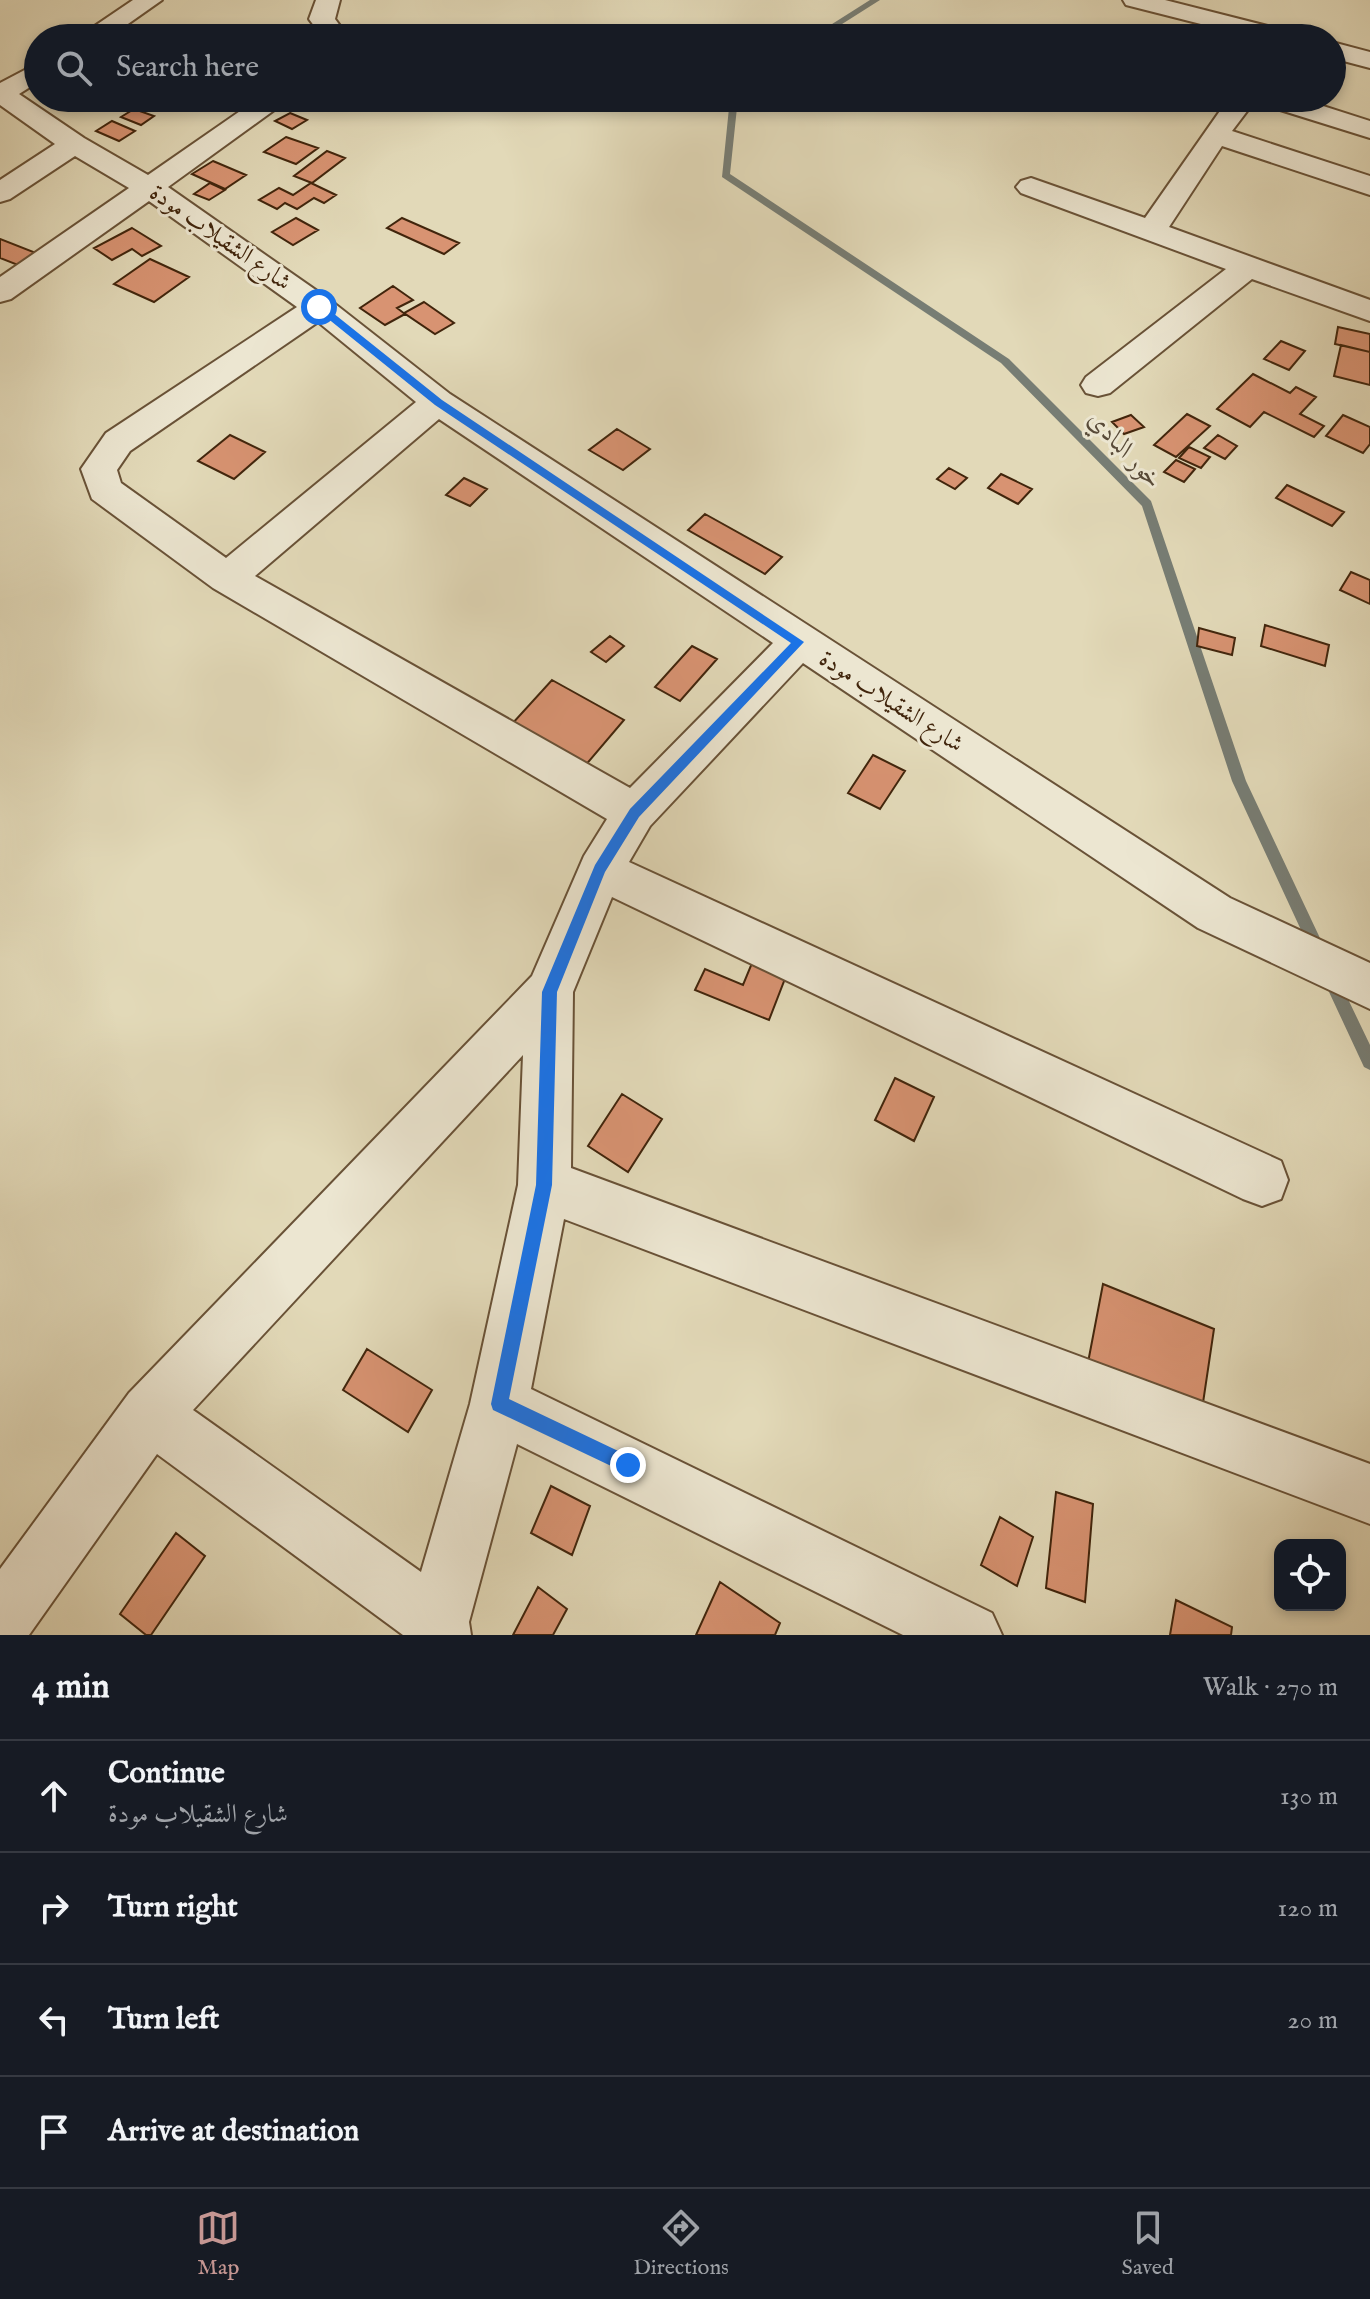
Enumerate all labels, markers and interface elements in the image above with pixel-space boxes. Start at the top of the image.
search box [24,24,1346,112]
icon: search [52,46,96,90]
text: Search here [116,49,259,87]
street label: شارع الشقيلاب مودة [141,178,297,301]
route start [301,289,337,325]
water label: خور البادي [1078,404,1170,498]
street label: شارع الشقيلاب مودة [811,644,969,763]
route end [610,1447,646,1483]
map controls [1274,1539,1346,1611]
button: locate [1274,1539,1346,1611]
text: 4 min [32,1666,110,1709]
text: Walk · 270 m [1203,1671,1338,1704]
text: Continue [108,1755,225,1793]
icon: ahead [32,1774,76,1818]
text: 130 m [1280,1780,1338,1813]
text: شارع الشقيلاب مودة [108,1798,288,1831]
icon: right [32,1886,76,1930]
text: Turn right [108,1889,238,1927]
text: 120 m [1278,1892,1338,1925]
icon: left [32,1998,76,2042]
text: Turn left [108,2001,219,2039]
text: 20 m [1287,2004,1338,2037]
icon: arrive [32,2110,76,2154]
text: Arrive at destination [108,2113,359,2151]
tab: Map [196,2206,240,2282]
tab: Directions [633,2206,729,2282]
tab: Saved [1122,2206,1174,2282]

